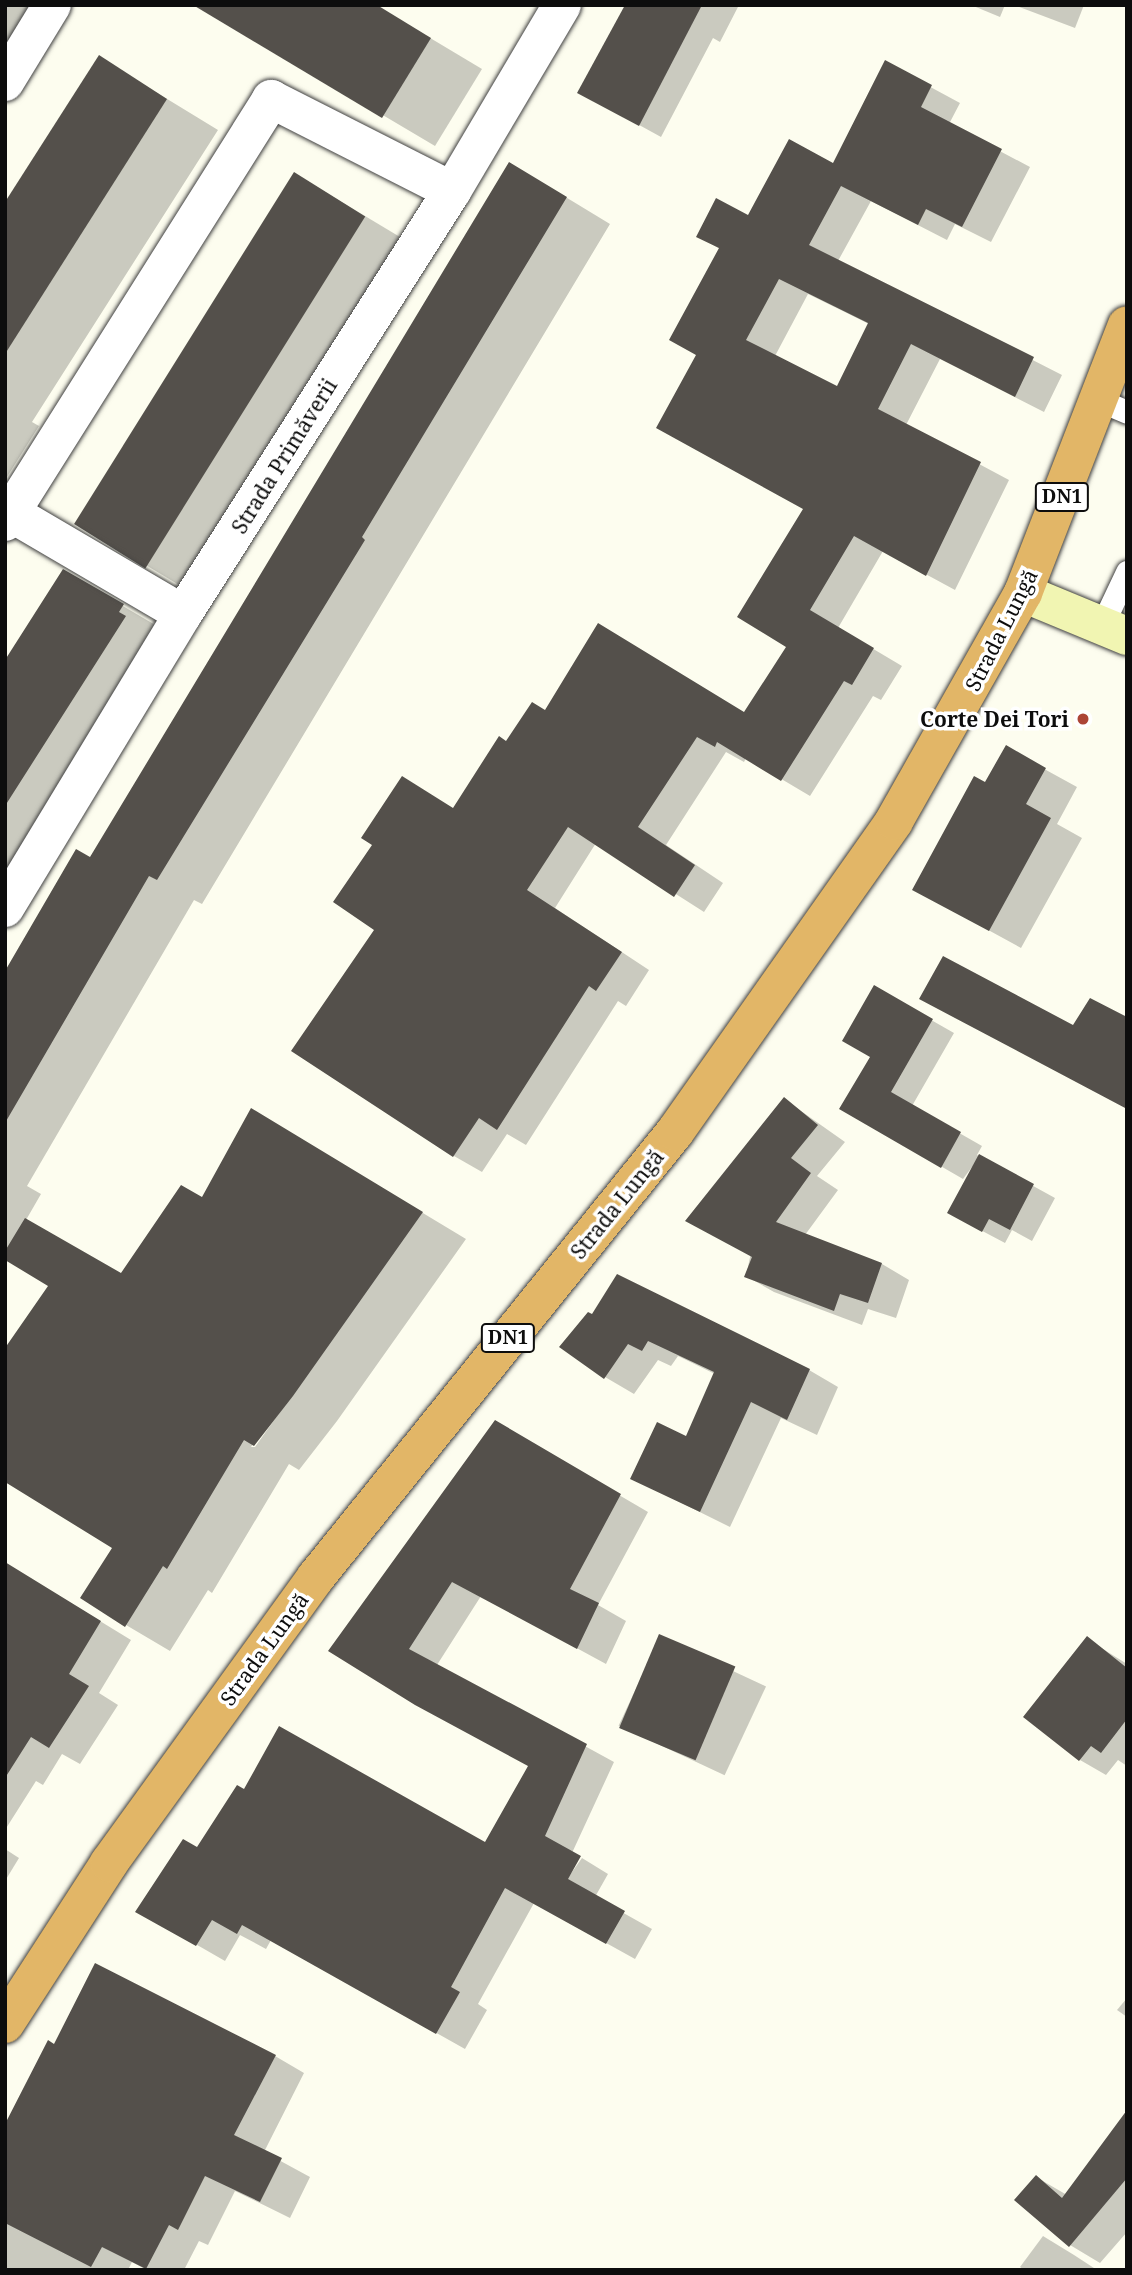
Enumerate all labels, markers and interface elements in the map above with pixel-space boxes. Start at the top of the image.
street label: Strada Primăverii [226,374,342,538]
road number: DN1 [1034,482,1090,512]
street label: Strada Lungă [959,565,1043,695]
place label: Corte Dei Tori [920,706,1069,732]
marker: Corte Dei Tori [1075,711,1091,727]
street label: Strada Lungă [565,1144,669,1264]
road number: DN1 [480,1322,536,1354]
street label: Strada Lungă [215,1588,313,1710]

